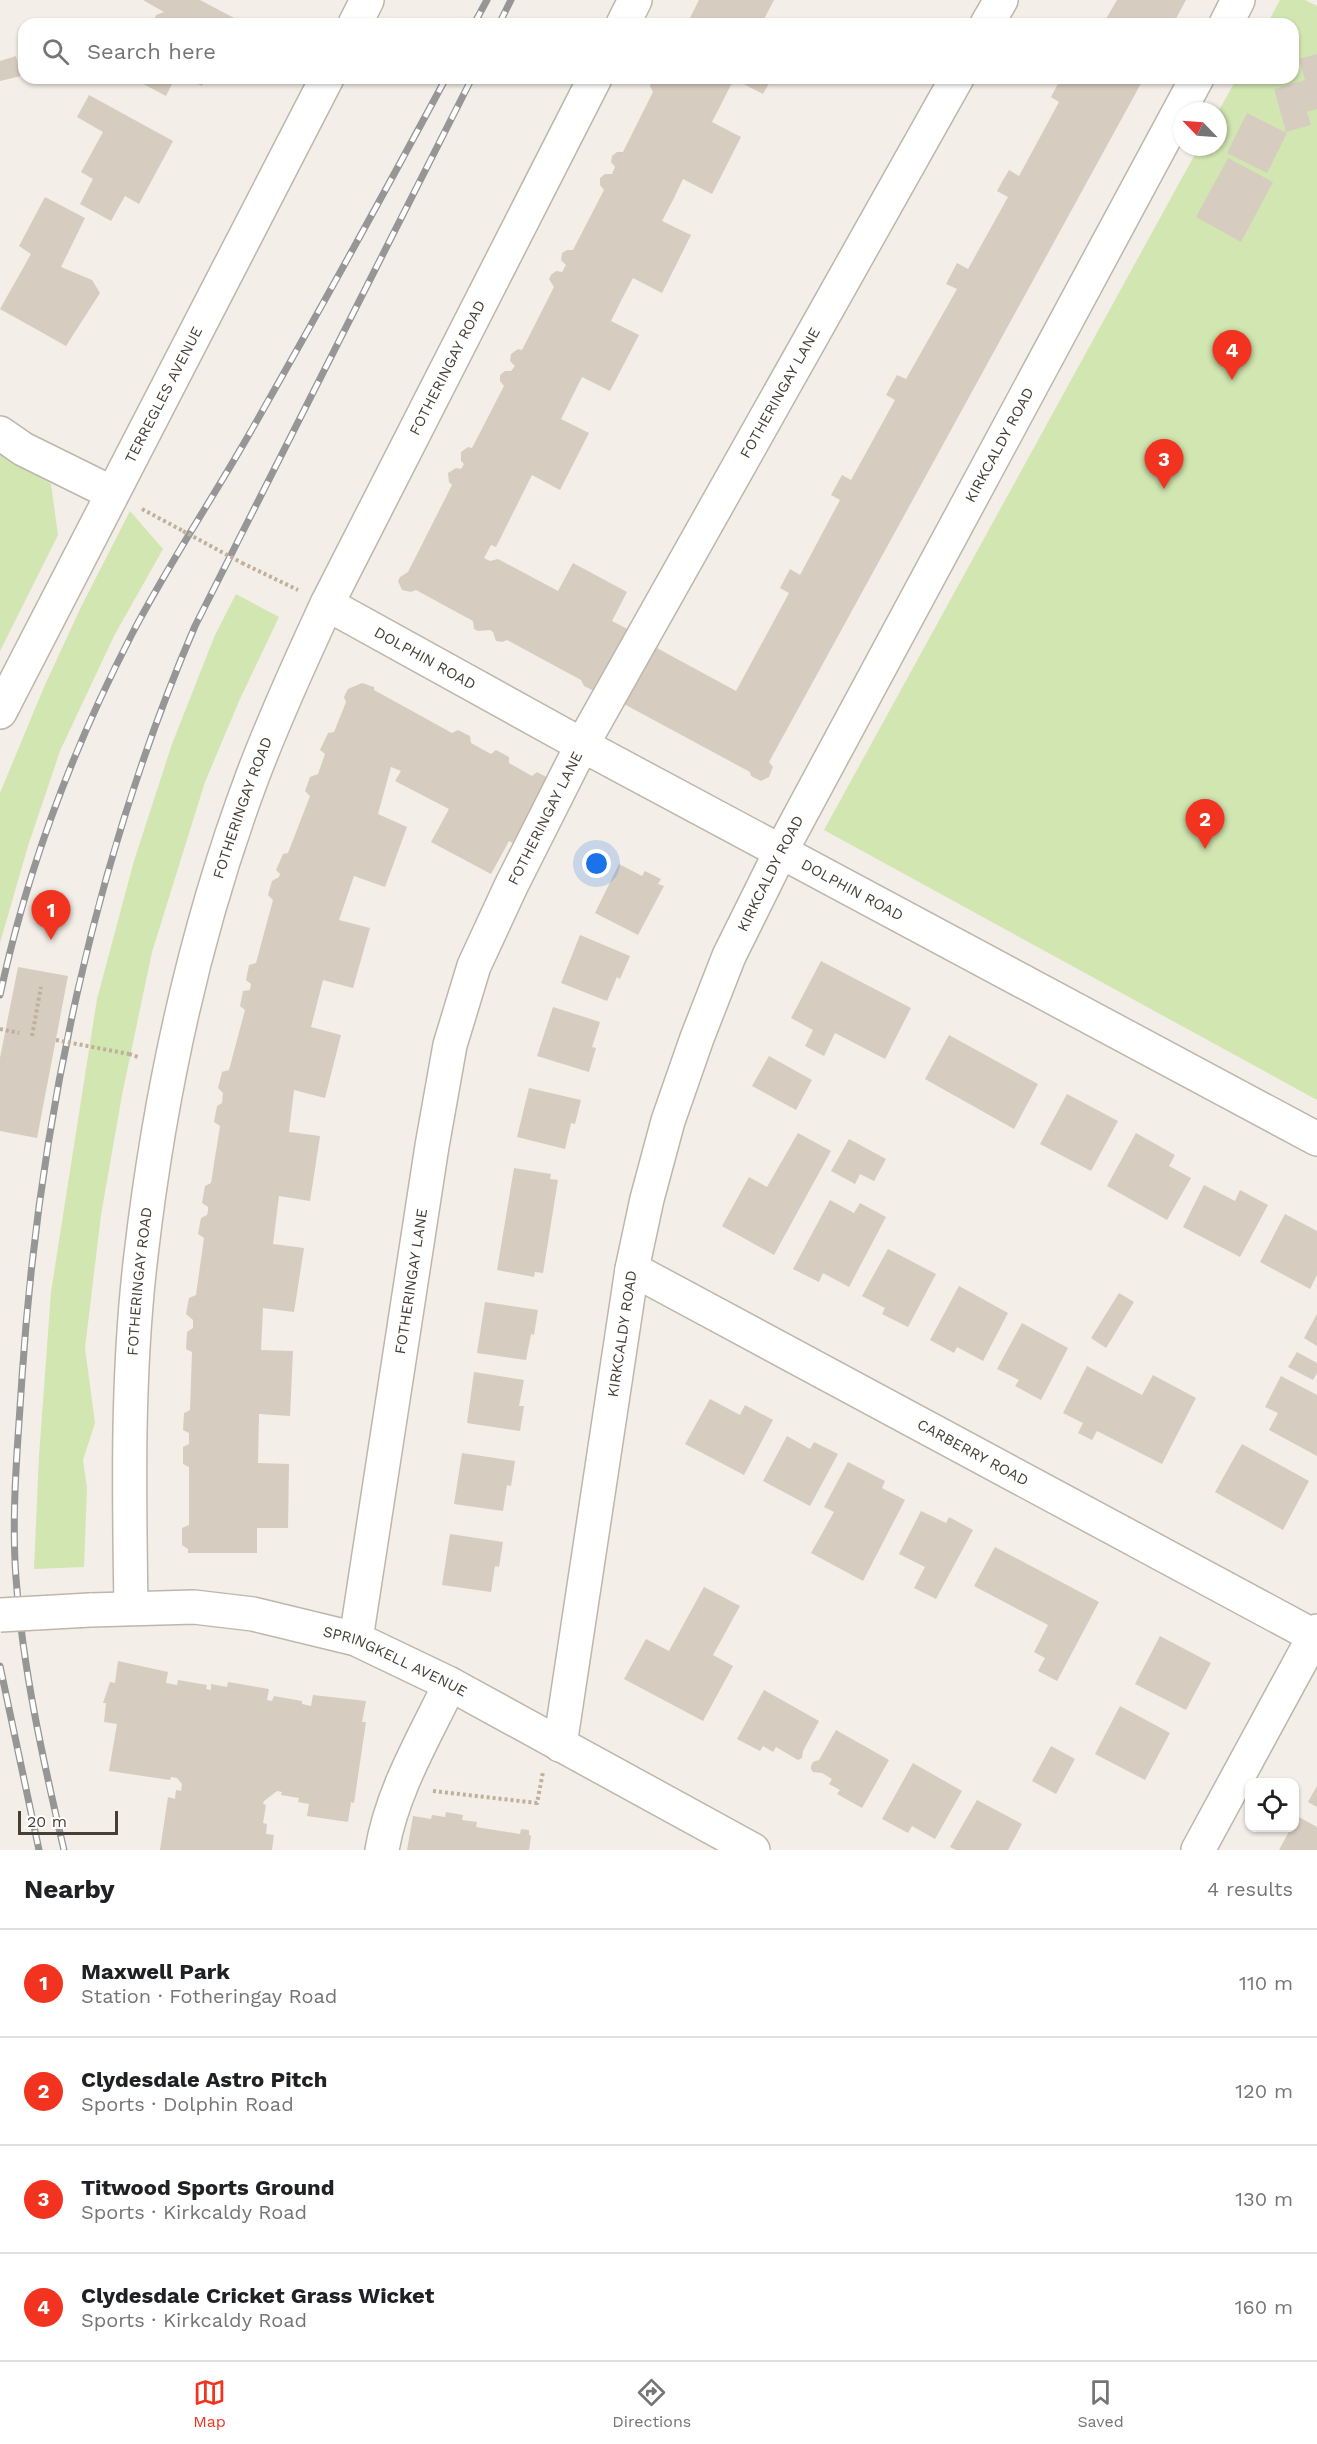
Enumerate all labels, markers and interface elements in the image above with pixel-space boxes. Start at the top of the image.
search box [18,18,1299,84]
icon: search [39,35,72,68]
text: Search here [87,39,216,64]
north arrow [1173,102,1227,156]
street label: FOTHERINGAY ROAD [405,297,489,438]
street label: TERREGLES AVENUE [121,323,206,466]
street label: FOTHERINGAY LANE [736,324,824,461]
pin: 4 [1212,330,1252,380]
street label: KIRKCALDY ROAD [961,384,1038,506]
pin: 3 [1144,440,1184,489]
street label: DOLPHIN ROAD [371,623,479,693]
street label: FOTHERINGAY ROAD [209,734,276,881]
street label: FOTHERINGAY LANE [504,748,586,888]
pin: 2 [1186,800,1224,849]
street label: KIRKCALDY ROAD [733,812,807,935]
your location [582,849,611,878]
street label: DOLPHIN ROAD [798,855,906,925]
pin: 1 [32,890,70,940]
street label: FOTHERINGAY ROAD [124,1206,156,1356]
street label: FOTHERINGAY LANE [391,1207,431,1355]
street label: KIRKCALDY ROAD [604,1269,641,1398]
street label: CARBERRY ROAD [914,1415,1032,1490]
street label: SPRINGKELL AVENUE [321,1622,470,1701]
map controls [1245,1778,1299,1832]
button: locate [1245,1778,1299,1832]
scale bar [18,1808,118,1836]
text: 20 m [27,1812,67,1831]
text: Nearby [24,1874,115,1904]
text: 4 results [1207,1877,1293,1901]
text: Maxwell Park [81,1959,230,1984]
text: 1 [39,1971,48,1995]
text: 110 m [1239,1971,1293,1995]
text: Station · Fotheringay Road [81,1984,337,2008]
text: Clydesdale Astro Pitch [81,2067,327,2092]
text: 2 [38,2079,49,2103]
text: 120 m [1235,2079,1293,2103]
text: Sports · Dolphin Road [81,2092,294,2116]
text: Titwood Sports Ground [81,2175,334,2200]
text: 3 [38,2187,49,2211]
text: 130 m [1235,2187,1293,2211]
text: Sports · Kirkcaldy Road [81,2200,307,2224]
text: Clydesdale Cricket Grass Wicket [81,2283,434,2308]
text: 4 [37,2295,50,2319]
text: 160 m [1235,2295,1293,2319]
text: Sports · Kirkcaldy Road [81,2308,307,2332]
tab: Map [193,2376,226,2431]
tab: Directions [612,2376,691,2431]
tab: Saved [1077,2376,1124,2431]

